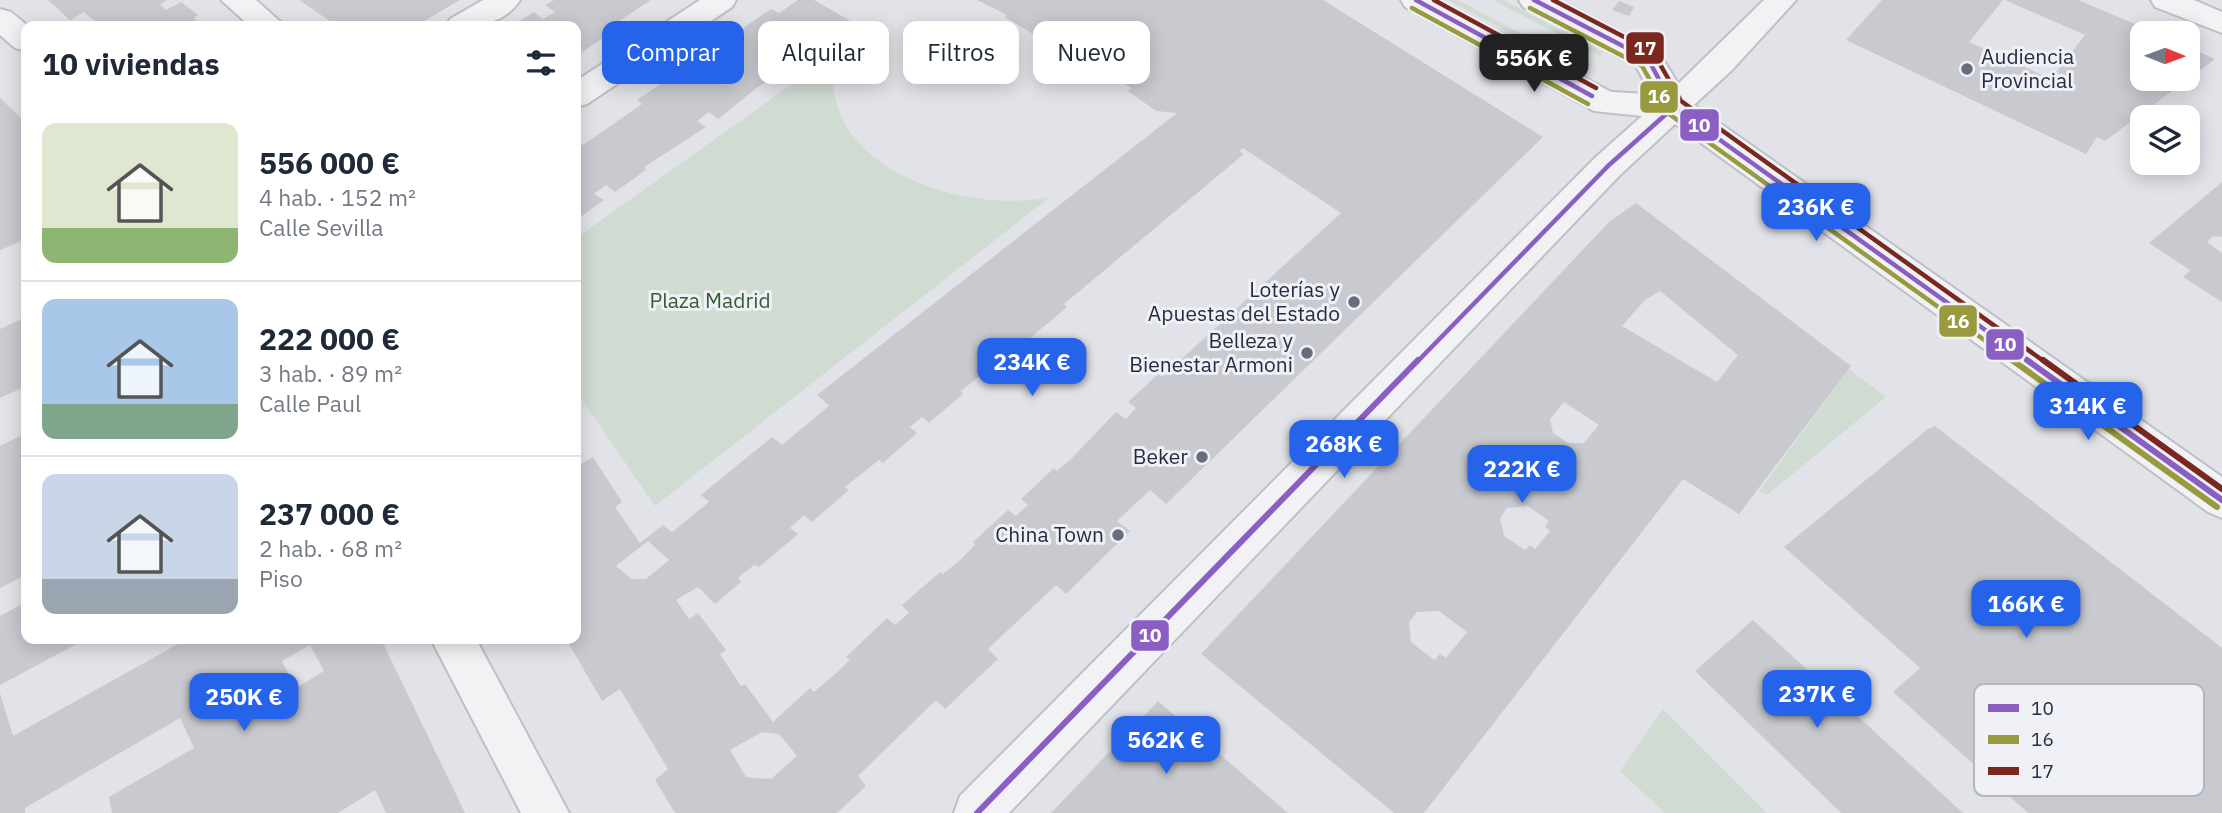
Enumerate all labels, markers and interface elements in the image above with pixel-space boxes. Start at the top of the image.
chip: Comprar [602,21,744,84]
chip: Alquilar [758,21,889,84]
chip: Filtros [903,21,1019,84]
chip: Nuevo [1033,21,1150,84]
north arrow [2130,21,2200,91]
map controls [2130,21,2200,175]
line badge: 17 [1625,31,1665,65]
pin: 556K € [1477,34,1591,94]
text: 17 [1634,36,1656,60]
text: 556K € [1495,42,1573,72]
place label: Audiencia Provincial [1981,42,2074,94]
text: 10 viviendas [42,44,220,83]
icon: filters [522,44,560,82]
marker: Audiencia Provincial [1959,61,1975,77]
line badge: 16 [1639,80,1679,114]
text: 16 [1648,84,1670,108]
button: layers [2130,105,2200,175]
line badge: 10 [1679,108,1720,142]
text: 10 [1688,113,1710,137]
text: 556 000 € [259,143,400,182]
icon: home [98,151,182,235]
text: 4 hab. · 152 m² [259,182,416,212]
pin: 236K € [1759,184,1873,243]
text: 236K € [1777,191,1855,221]
text: Calle Sevilla [259,212,384,242]
place label: Loterías y Apuestas del Estado [1148,275,1341,327]
park label: Plaza Madrid [649,286,771,314]
marker: Loterías y Apuestas del Estado [1346,294,1362,310]
line badge: 16 [1938,304,1978,338]
text: 16 [1947,309,1969,333]
text: 222 000 € [259,319,400,358]
place label: Belleza y Bienestar Armoni [1129,326,1294,378]
icon: home [98,327,182,411]
line badge: 10 [1985,328,2025,361]
text: 10 [1994,332,2016,356]
pin: 234K € [975,338,1089,398]
marker: Belleza y Bienestar Armoni [1299,345,1315,361]
text: 234K € [993,346,1071,376]
text: 3 hab. · 89 m² [259,358,402,388]
pin: 314K € [2031,382,2145,442]
text: Calle Paul [259,388,361,418]
text: 314K € [2049,390,2127,420]
pin: 268K € [1287,420,1401,480]
text: 268K € [1305,428,1383,458]
place label: Beker [1133,442,1188,470]
pin: 222K € [1465,446,1579,505]
marker: Beker [1194,449,1210,465]
text: 222K € [1483,453,1561,483]
text: 237 000 € [259,494,400,533]
icon: home [98,502,182,586]
place label: China Town [995,520,1104,548]
marker: China Town [1110,527,1126,543]
text: 2 hab. · 68 m² [259,533,402,563]
text: Piso [259,563,303,593]
pin: 166K € [1969,580,2083,640]
text: 166K € [1987,588,2065,618]
line badge: 10 [1130,619,1170,652]
text: 10 [1139,623,1161,647]
pin: 237K € [1760,670,1874,730]
pin: 250K € [187,674,301,733]
text: 237K € [1778,678,1856,708]
text: 250K € [205,681,283,711]
legend [1974,684,2204,796]
text: 10 [2031,696,2054,720]
pin: 562K € [1109,716,1223,776]
text: 562K € [1127,724,1205,754]
text: 16 [2031,727,2054,751]
text: 17 [2031,759,2054,783]

